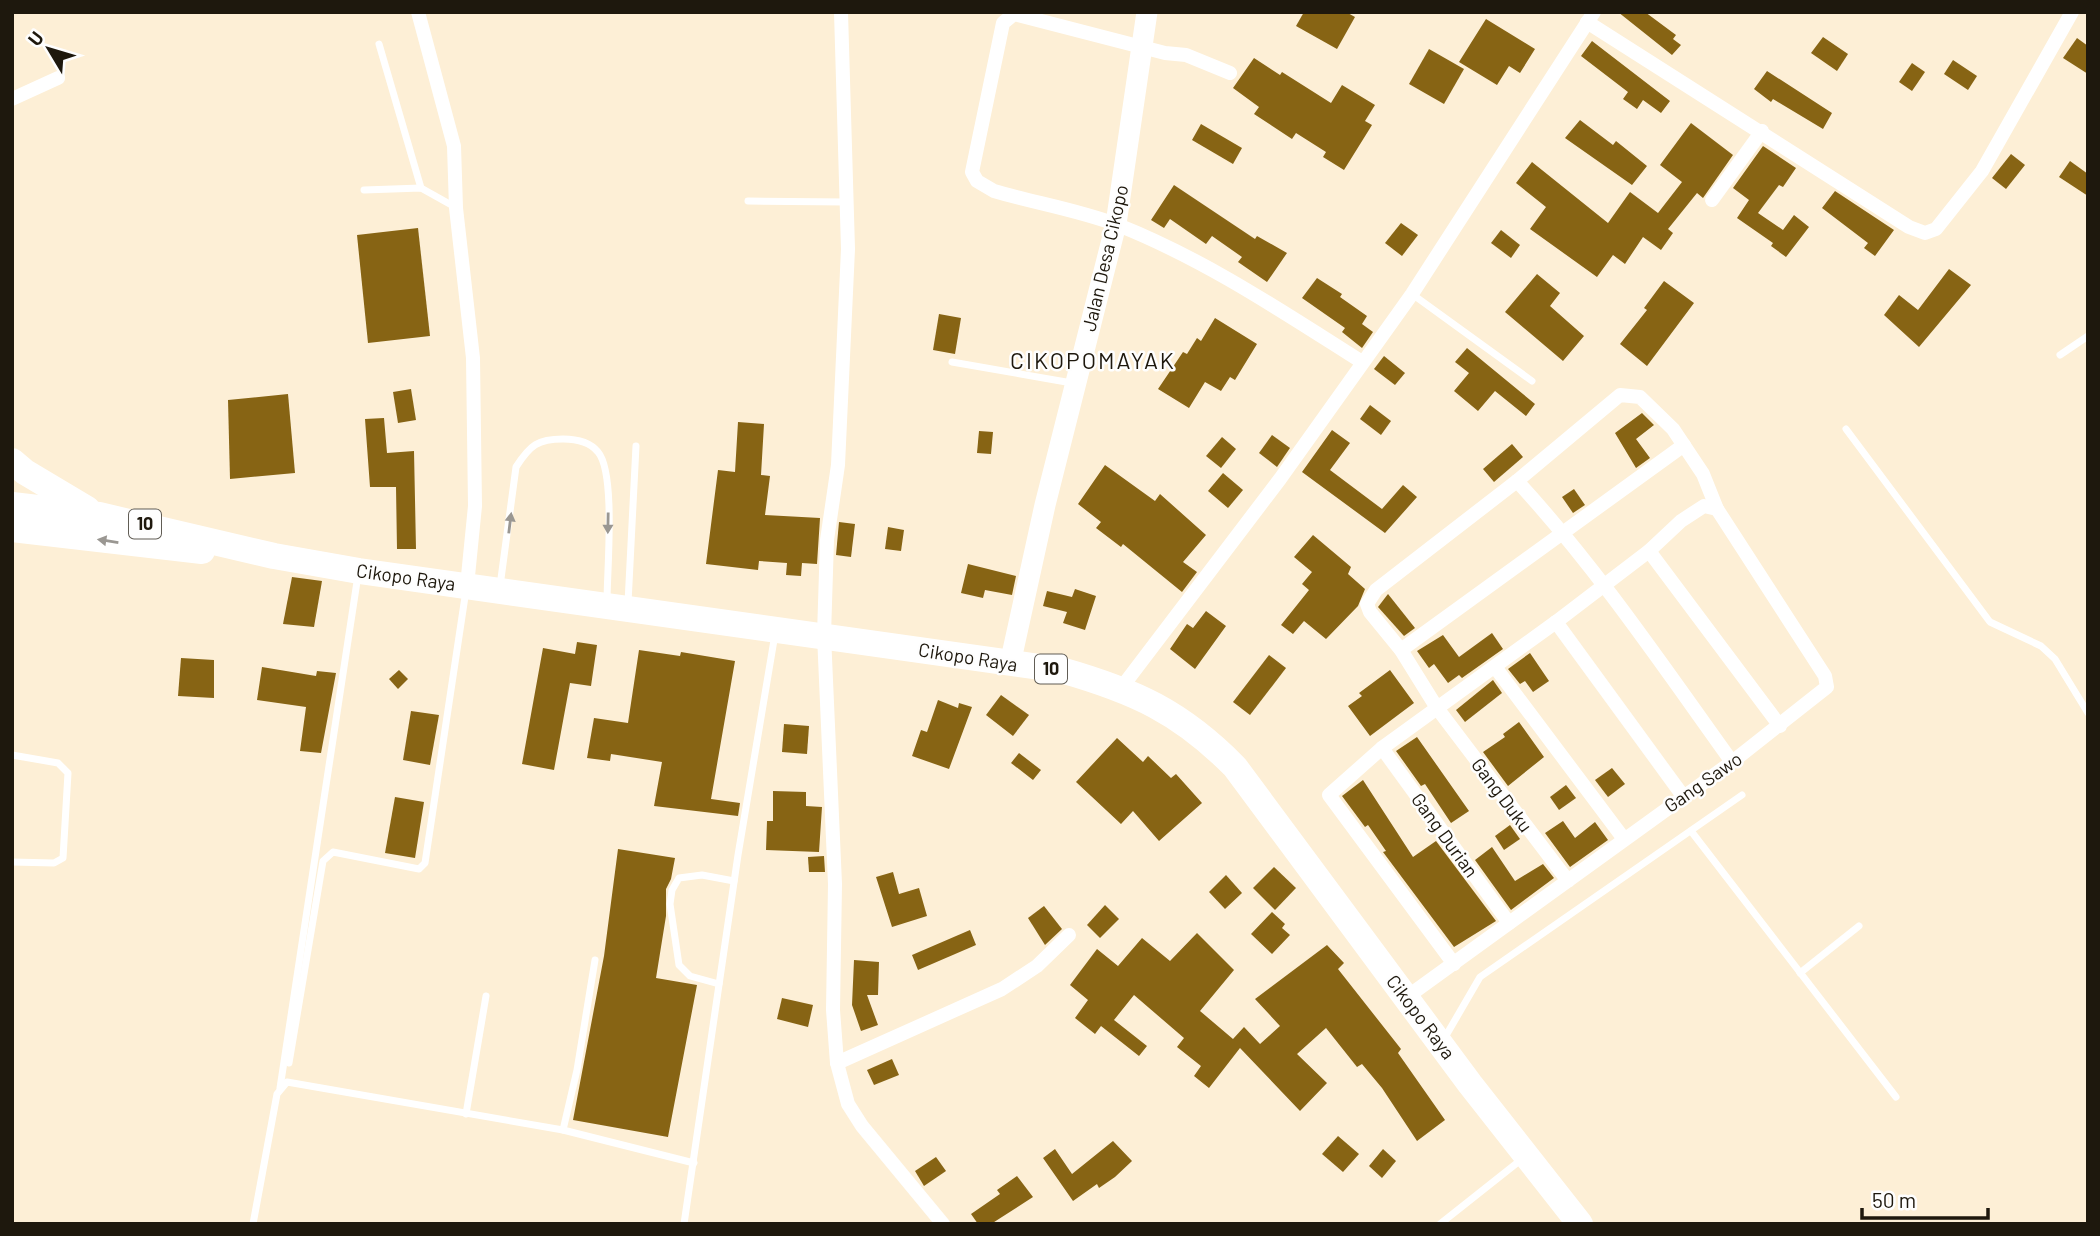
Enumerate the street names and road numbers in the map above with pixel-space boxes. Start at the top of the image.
street label: Jalan Desa Cikopo [1076,182,1133,333]
road number: 10 [129,510,161,538]
street label: Cikopo Raya [355,558,457,595]
street label: Cikopo Raya [917,637,1019,676]
road number: 10 [1035,654,1067,684]
street label: Gang Sawo [1659,746,1746,817]
street label: Gang Duku [1467,753,1538,836]
street label: Gang Durian [1407,788,1484,881]
street label: Cikopo Raya [1382,970,1461,1064]

